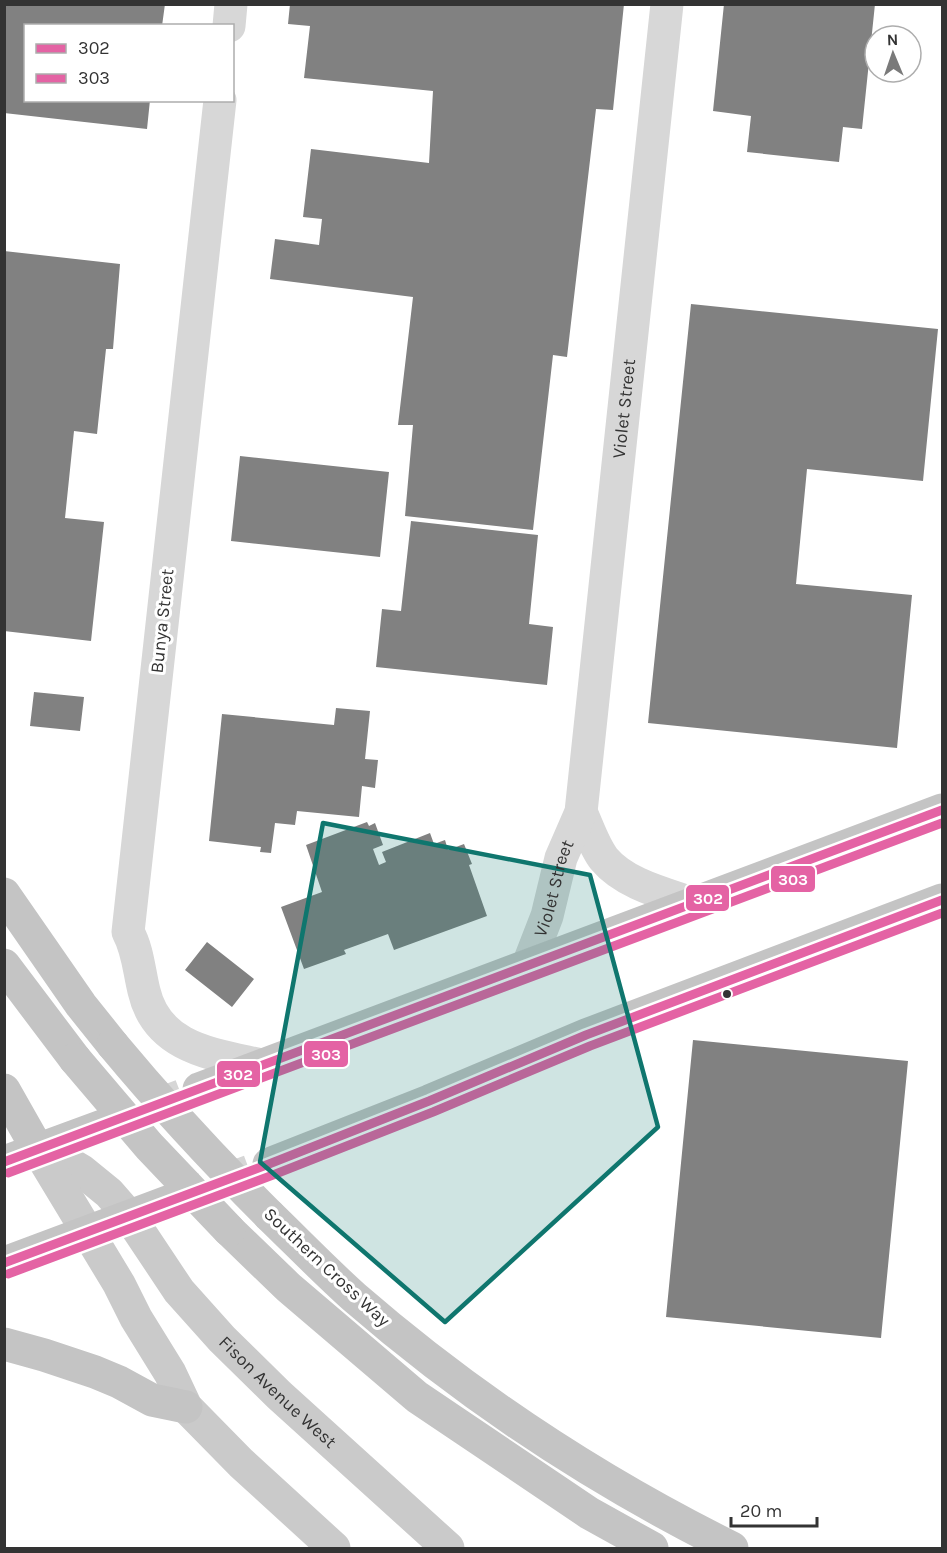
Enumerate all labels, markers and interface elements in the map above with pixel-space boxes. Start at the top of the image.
legend [24,24,234,102]
north arrow [863,24,923,84]
text: N [886,30,899,49]
text: 302 [78,37,110,59]
text: 303 [78,67,110,89]
street label: Violet Street [608,357,640,460]
street label: Bunya Street [146,567,178,674]
street label: Violet Street [529,836,579,940]
line badge: 303 [770,865,816,893]
text: 303 [778,870,808,889]
line badge: 302 [685,884,730,912]
text: 302 [693,889,723,908]
unlabelled marker [721,988,733,1000]
line badge: 303 [303,1040,349,1068]
text: 303 [311,1045,341,1064]
line badge: 302 [216,1060,261,1088]
text: 302 [223,1065,253,1084]
street label: Southern Cross Way [259,1203,395,1332]
street label: Fison Avenue West [214,1331,341,1453]
scale bar [731,1490,816,1528]
text: 20 m [740,1500,782,1522]

